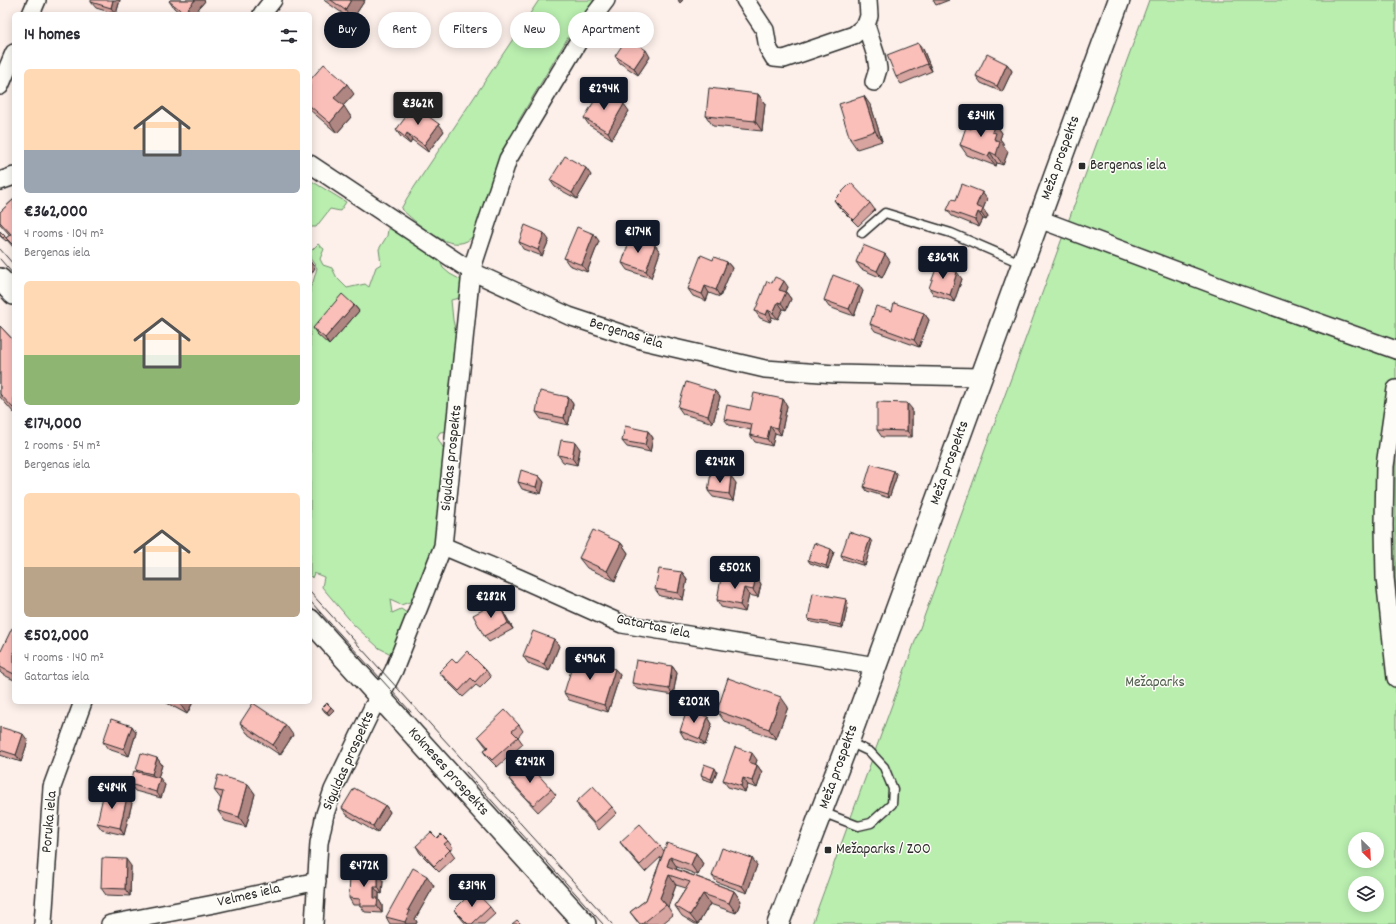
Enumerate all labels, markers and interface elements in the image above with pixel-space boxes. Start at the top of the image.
chip: Buy [324,12,370,48]
chip: Rent [378,12,431,48]
chip: Filters [439,12,502,48]
chip: New [510,12,560,48]
chip: Apartment [568,12,654,48]
text: 14 homes [24,24,80,48]
icon: filters [278,25,300,47]
pin: €294K [576,77,632,111]
text: €294K [589,80,619,99]
pin: €362K [390,92,446,126]
icon: home [126,95,198,167]
text: €362K [402,95,434,114]
pin: €341K [953,104,1009,138]
text: €341K [967,107,995,126]
street label: Meža prospekts [1036,113,1086,203]
place label: Bergenas iela [1090,155,1167,177]
marker: Bergenas iela [1077,161,1087,171]
text: €362,000 [24,201,88,225]
pin: €174K [610,220,666,254]
text: €174K [625,223,651,242]
text: 4 rooms · 104 m² [24,225,104,244]
text: Bergenas iela [24,244,90,263]
pin: €369K [915,246,971,280]
text: €369K [927,249,959,268]
icon: home [126,307,198,379]
street label: Bergenas iela [586,312,667,356]
street label: Siguldas prospekts [435,404,469,512]
text: €174,000 [24,413,82,437]
street label: Meža prospekts [925,418,975,508]
text: 2 rooms · 54 m² [24,437,100,456]
pin: €242K [692,450,748,484]
text: €242K [705,453,735,472]
text: Bergenas iela [24,456,90,475]
icon: home [126,519,198,591]
pin: €502K [707,556,763,590]
text: €502K [719,559,751,578]
pin: €282K [463,585,519,619]
text: €282K [476,588,506,607]
street label: Gatartas iela [614,608,693,646]
text: €502,000 [24,625,89,649]
pin: €496K [562,647,618,681]
text: 4 rooms · 140 m² [24,649,104,668]
text: €496K [575,650,605,669]
text: Gatartas iela [24,668,89,687]
park label: Mežaparks [1125,672,1185,694]
pin: €202K [666,690,722,724]
text: €202K [678,693,710,712]
street label: Siguldas prospekts [317,708,381,814]
street label: Meža prospekts [814,722,864,812]
street label: Kokneses prospekts [402,723,494,821]
pin: €242K [502,750,558,784]
text: €242K [515,753,545,772]
pin: €484K [84,776,140,810]
text: €484K [97,779,127,798]
street label: Poruka iela [36,789,64,854]
north arrow [1348,832,1384,868]
map controls [1348,832,1384,912]
place label: Mežaparks / ZOO [836,839,931,861]
marker: Mežaparks / ZOO [823,845,833,855]
pin: €472K [336,854,392,888]
text: €472K [349,857,379,876]
pin: €319K [444,874,500,908]
button: layers [1348,876,1384,912]
text: €319K [458,877,486,896]
street label: Velmes iela [215,878,284,914]

